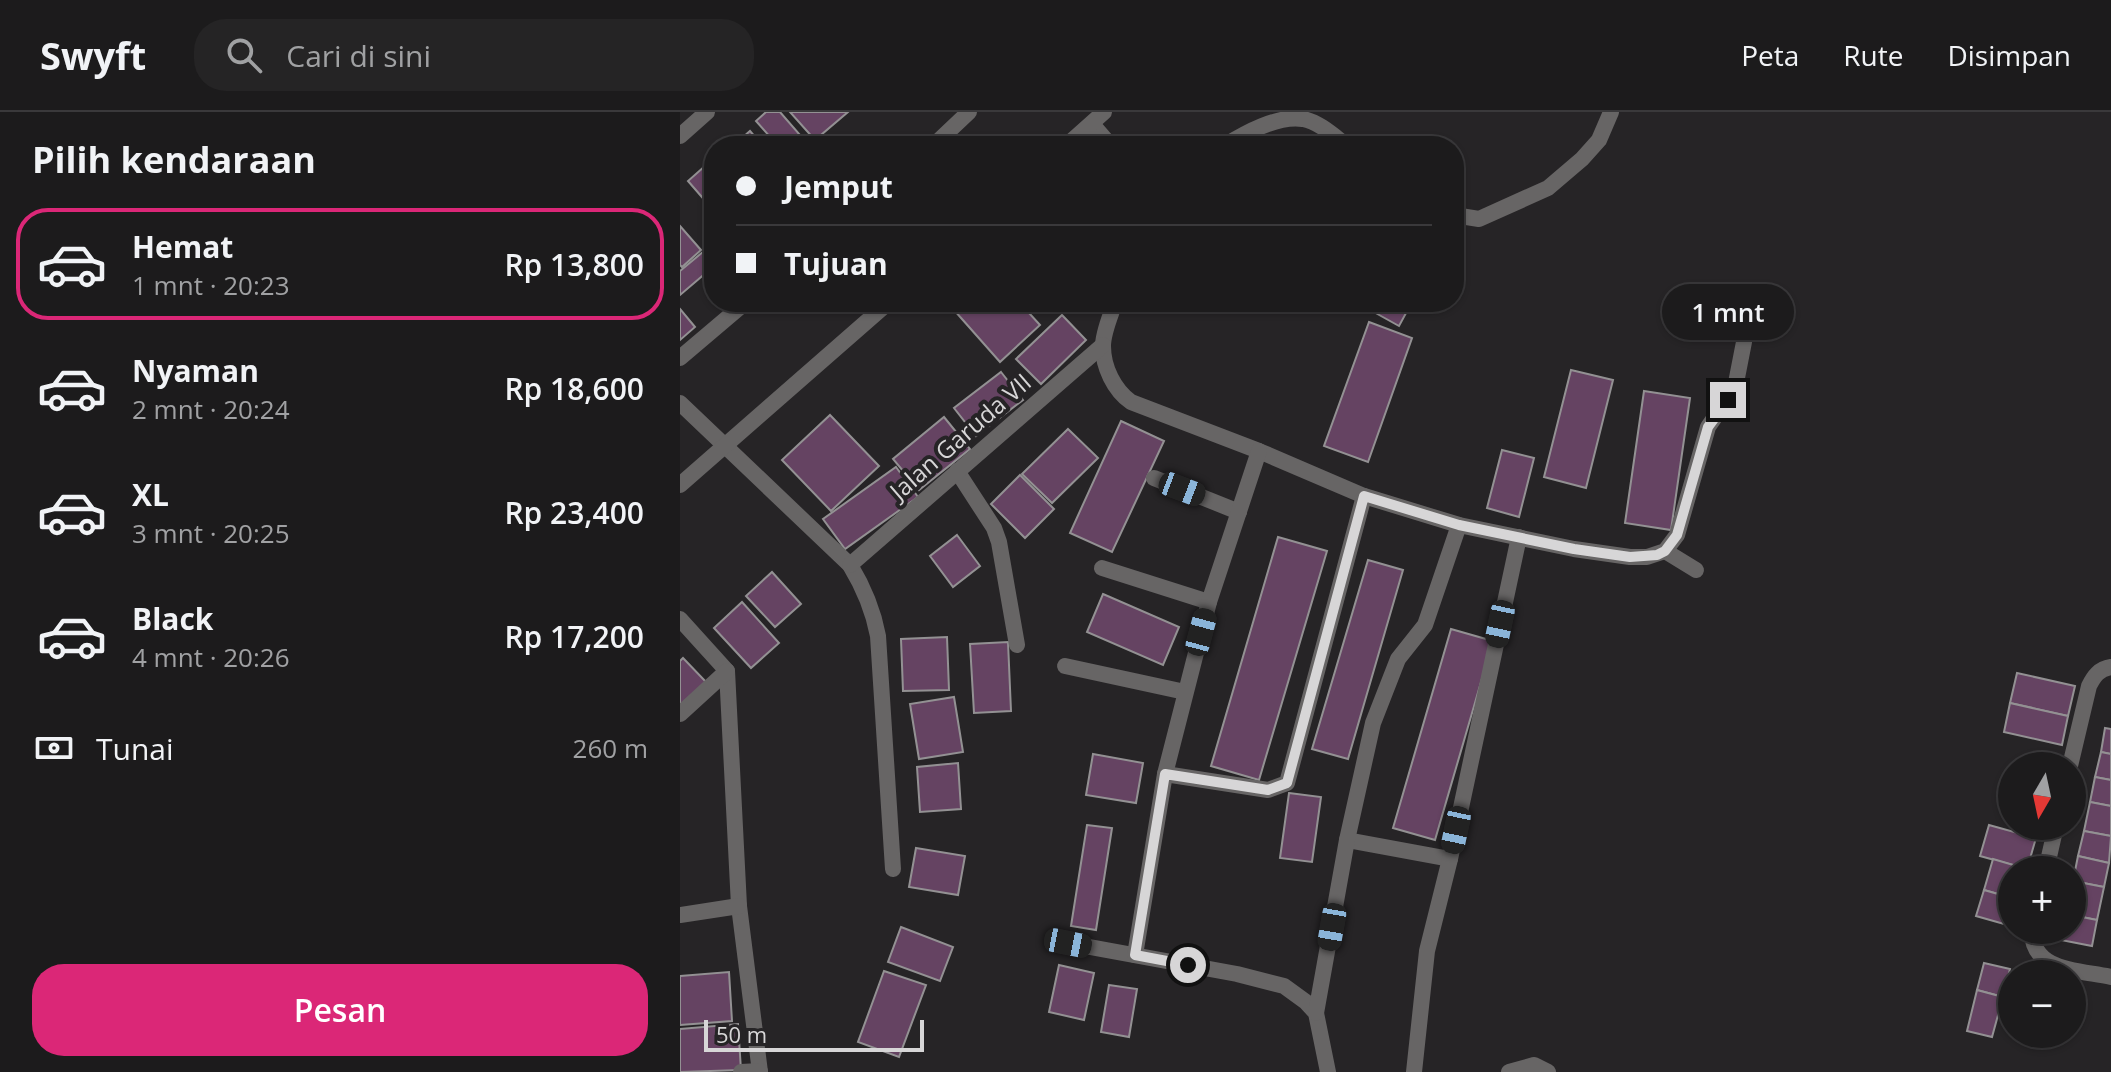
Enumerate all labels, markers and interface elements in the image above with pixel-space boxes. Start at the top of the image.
search box [194,19,754,91]
text: Swyft [40,29,146,81]
icon: search [222,33,266,77]
text: Cari di sini [286,35,431,76]
text: Peta [1741,36,1799,74]
text: Rute [1843,36,1903,74]
text: Disimpan [1947,36,2071,74]
text: Pilih kendaraan [32,135,316,184]
text: Jemput [784,166,893,207]
text: Hemat [132,226,233,267]
icon: car [36,228,108,300]
text: Tujuan [784,243,888,284]
text: Rp 13,800 [504,244,644,285]
text: 1 mnt · 20:23 [132,267,290,303]
callout: 1 mnt [1662,284,1794,340]
text: 1 mnt [1691,294,1765,330]
text: Nyaman [132,350,259,391]
icon: car [36,352,108,424]
street label: Jalan Garuda VII [881,365,1038,508]
text: Rp 18,600 [504,368,644,409]
route end [1710,382,1746,418]
text: 2 mnt · 20:24 [132,391,290,427]
car [1155,469,1209,509]
text: XL [132,474,169,515]
icon: car [36,476,108,548]
text: Rp 23,400 [504,492,644,533]
text: 3 mnt · 20:25 [132,515,290,551]
text: Black [132,598,213,639]
car [1483,598,1517,650]
icon: car [36,600,108,672]
car [1183,606,1219,658]
text: Rp 17,200 [504,616,644,657]
text: 4 mnt · 20:26 [132,639,290,675]
icon: cash [32,726,76,770]
text: Tunai [96,728,174,769]
text: 260 m [573,730,648,766]
north arrow [1998,752,2086,840]
map controls [1998,752,2086,1048]
car [1439,804,1473,856]
button: + [1998,856,2086,944]
car [1316,901,1348,953]
car [1042,927,1094,959]
route start [1170,947,1206,983]
button: − [1998,960,2086,1048]
button: Pesan [32,964,648,1056]
scale bar [704,1016,924,1052]
text: 50 m [716,1019,767,1049]

